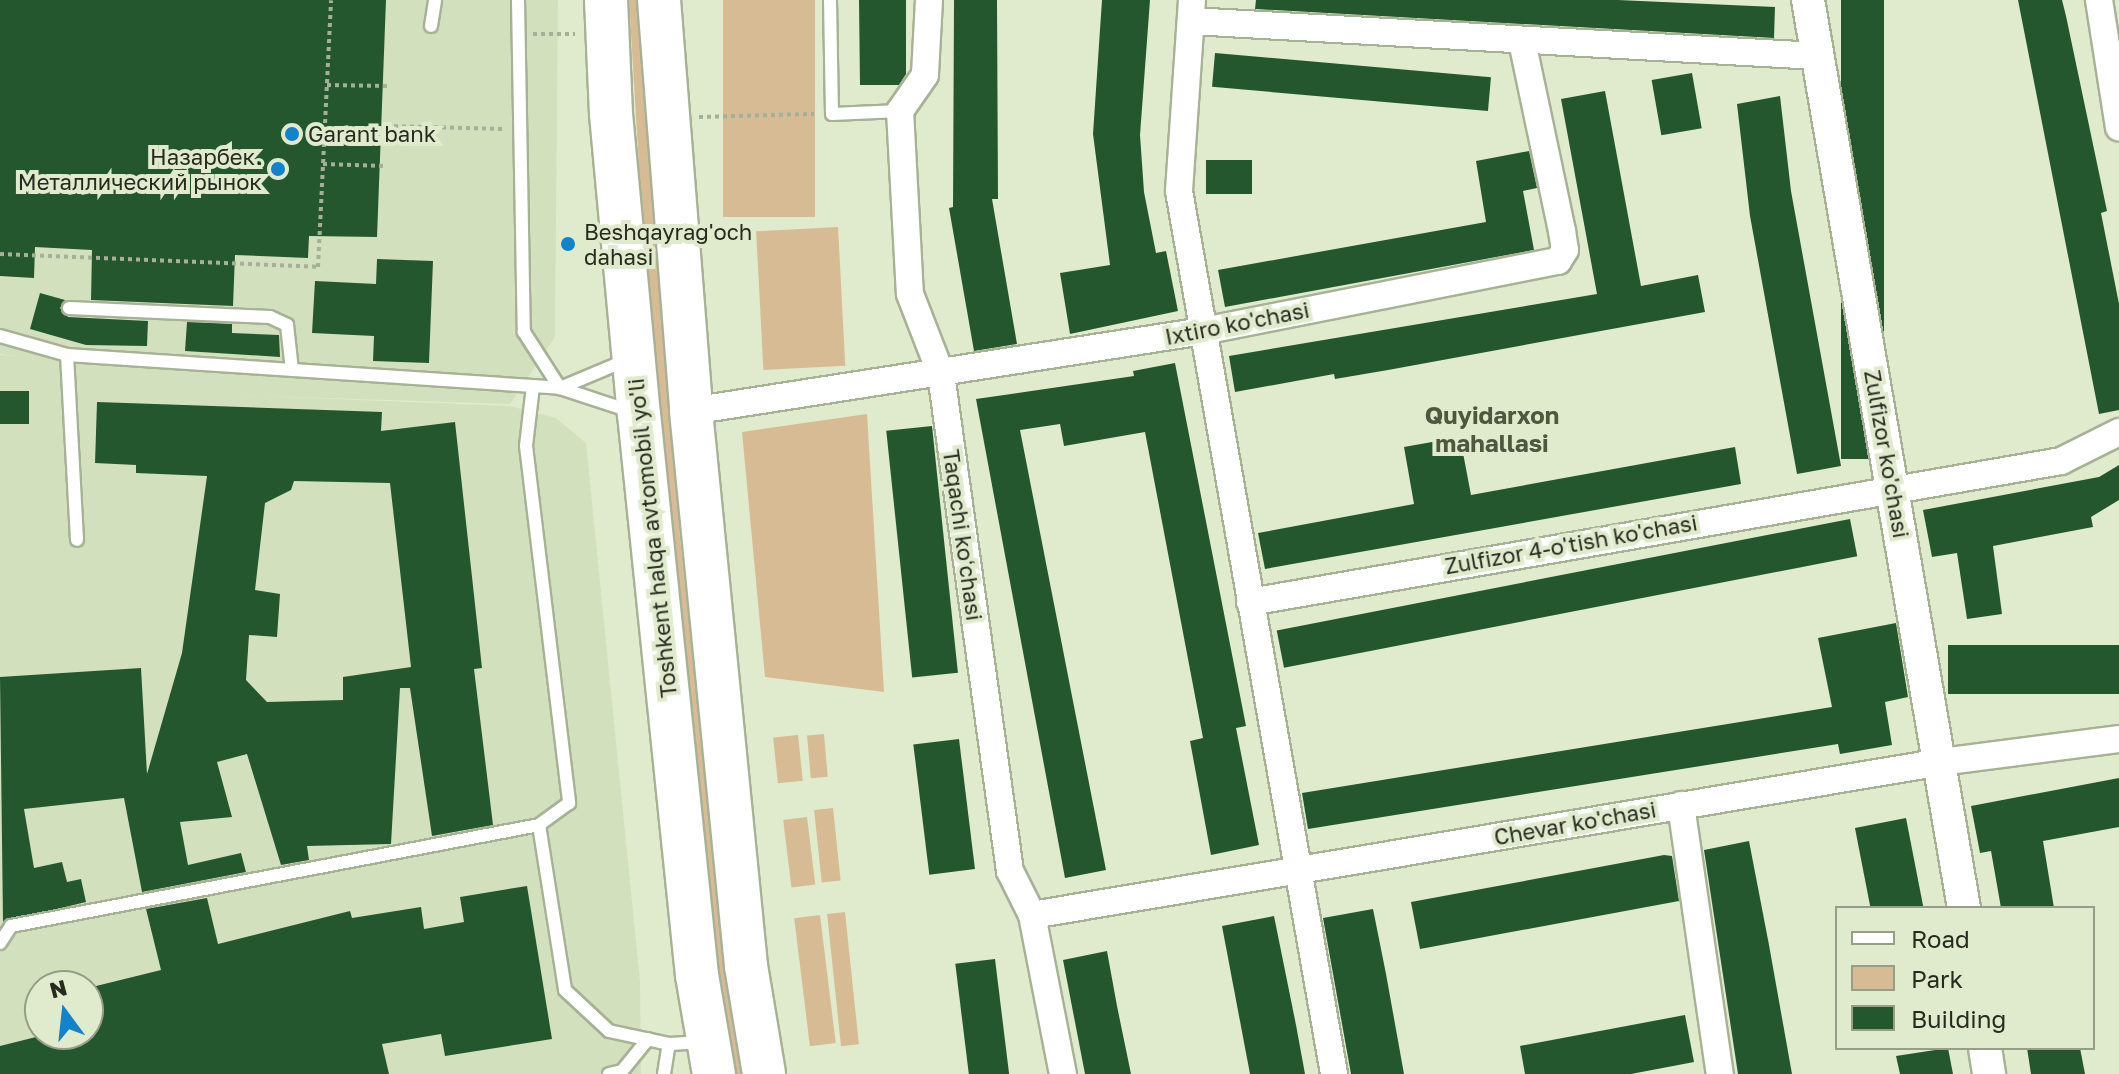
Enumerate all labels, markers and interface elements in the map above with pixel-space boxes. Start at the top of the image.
place label: Garant bank [308,121,436,147]
marker: Garant bank [283,125,301,143]
place label: Назарбек. Металлический рынок [18,143,262,194]
marker: Назарбек. Металлический рынок [269,160,287,178]
place label: Beshqayrag'och dahasi [584,218,752,270]
marker: Beshqayrag'och dahasi [559,235,577,253]
street label: Ixtiro ko'chasi [1163,296,1311,350]
street label: Zulfizor ko'chasi [1859,368,1915,540]
street label: Toshkent halqa avtomobil yo'li [622,377,682,699]
district label: Quyidarxon mahallasi [1425,401,1559,457]
street label: Taqachi koʻchasi [938,448,988,622]
street label: Zulfizor 4-o'tish ko'chasi [1443,509,1699,579]
street label: Chevar ko'chasi [1492,796,1658,850]
legend [1835,906,2095,1050]
text: Road [1911,924,1970,953]
text: Park [1911,964,1963,993]
north arrow [24,970,104,1050]
text: N [47,973,70,1003]
text: Building [1911,1004,2006,1033]

